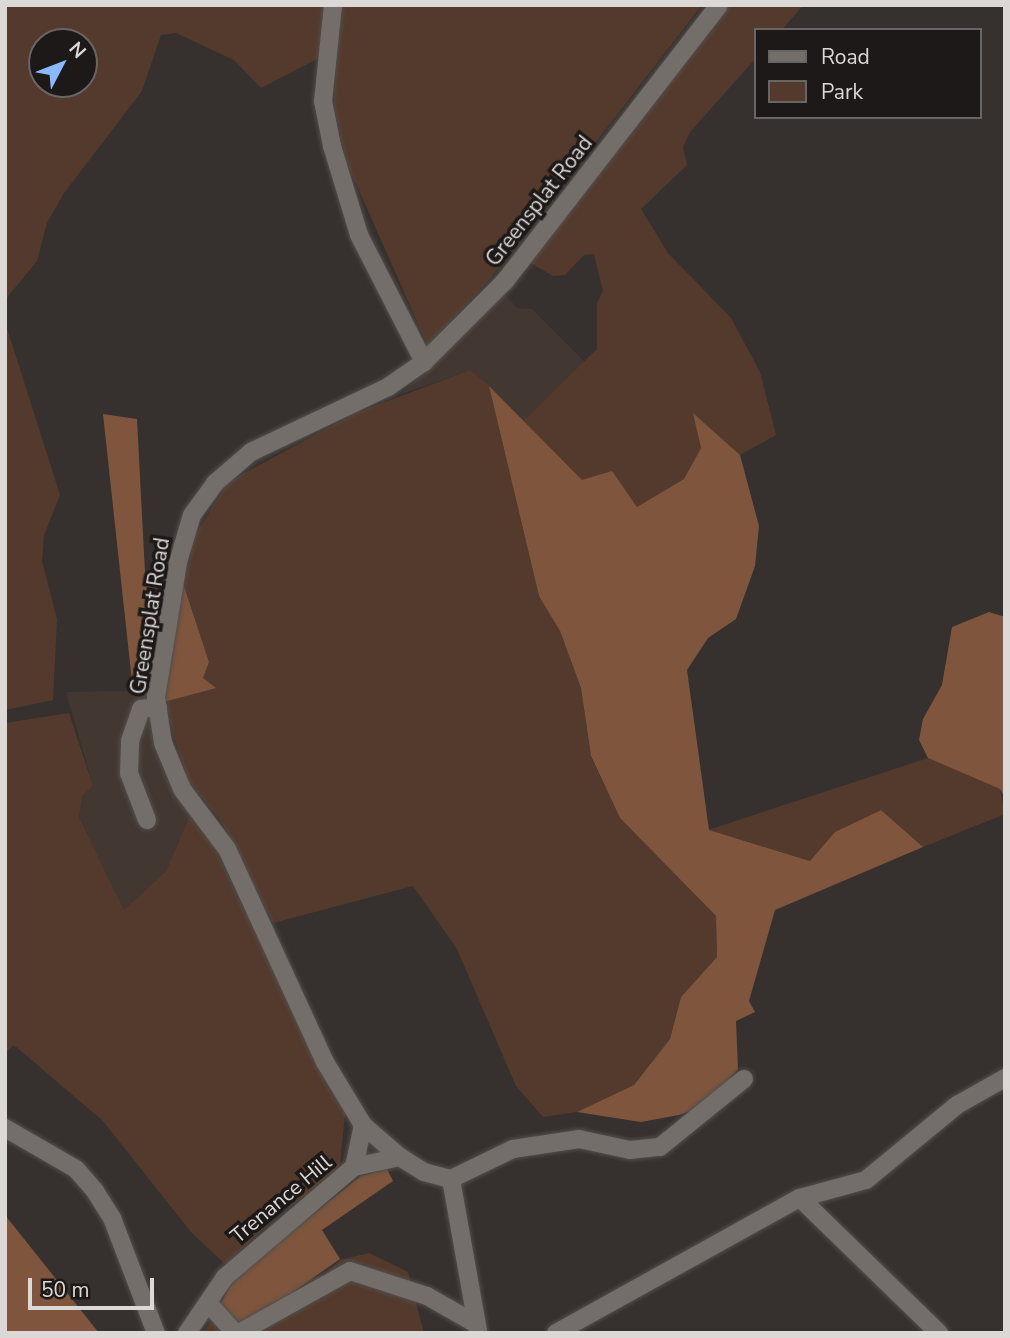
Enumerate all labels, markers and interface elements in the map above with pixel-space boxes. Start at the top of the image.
north arrow [28,28,98,98]
legend [754,28,982,119]
text: N [63,36,92,64]
text: Road [821,43,870,71]
text: Park [821,78,863,106]
street label: Greensplat Road [480,131,598,271]
street label: Greensplat Road [125,536,175,696]
street label: Trenance Hill [225,1150,337,1248]
scale bar [32,1264,158,1308]
text: 50 m [41,1276,90,1304]

